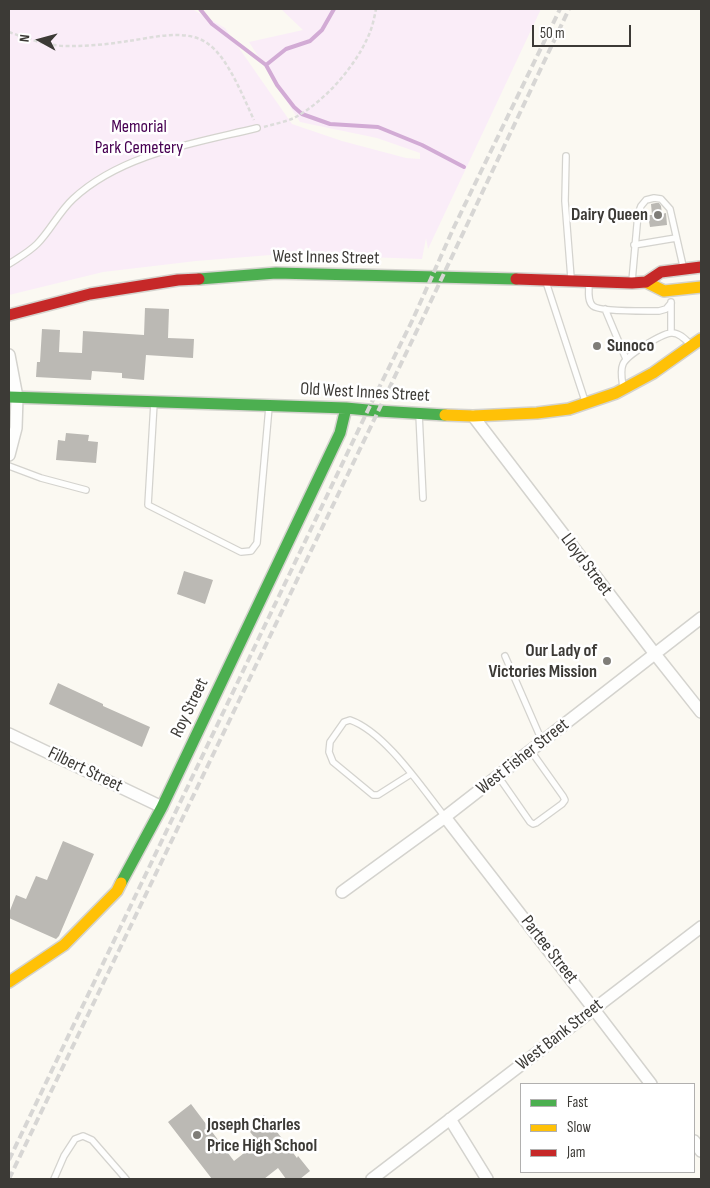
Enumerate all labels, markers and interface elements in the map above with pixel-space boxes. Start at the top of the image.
north arrow [15,15,65,65]
scale bar [535,15,634,47]
text: 50 m [540,24,565,43]
text: N [16,33,34,43]
park label: Memorial Park Cemetery [95,116,183,158]
place label: Dairy Queen [571,204,648,226]
marker: Dairy Queen [652,209,664,221]
street label: West Innes Street [272,246,380,270]
place label: Sunoco [607,335,654,357]
marker: Sunoco [591,340,603,352]
street label: Old West Innes Street [300,379,430,407]
street label: Lloyd Street [556,530,616,600]
place label: Our Lady of Victories Mission [488,640,597,682]
marker: Our Lady of Victories Mission [601,655,613,667]
street label: Roy Street [166,675,214,741]
street label: West Fisher Street [472,714,574,800]
street label: Filbert Street [44,743,126,797]
street label: Partee Street [516,912,582,988]
street label: West Bank Street [512,995,608,1075]
legend [520,1083,695,1173]
text: Fast [567,1093,588,1112]
place label: Joseph Charles Price High School [207,1114,317,1156]
text: Slow [567,1118,591,1137]
marker: Joseph Charles Price High School [191,1129,203,1141]
text: Jam [567,1143,585,1162]

